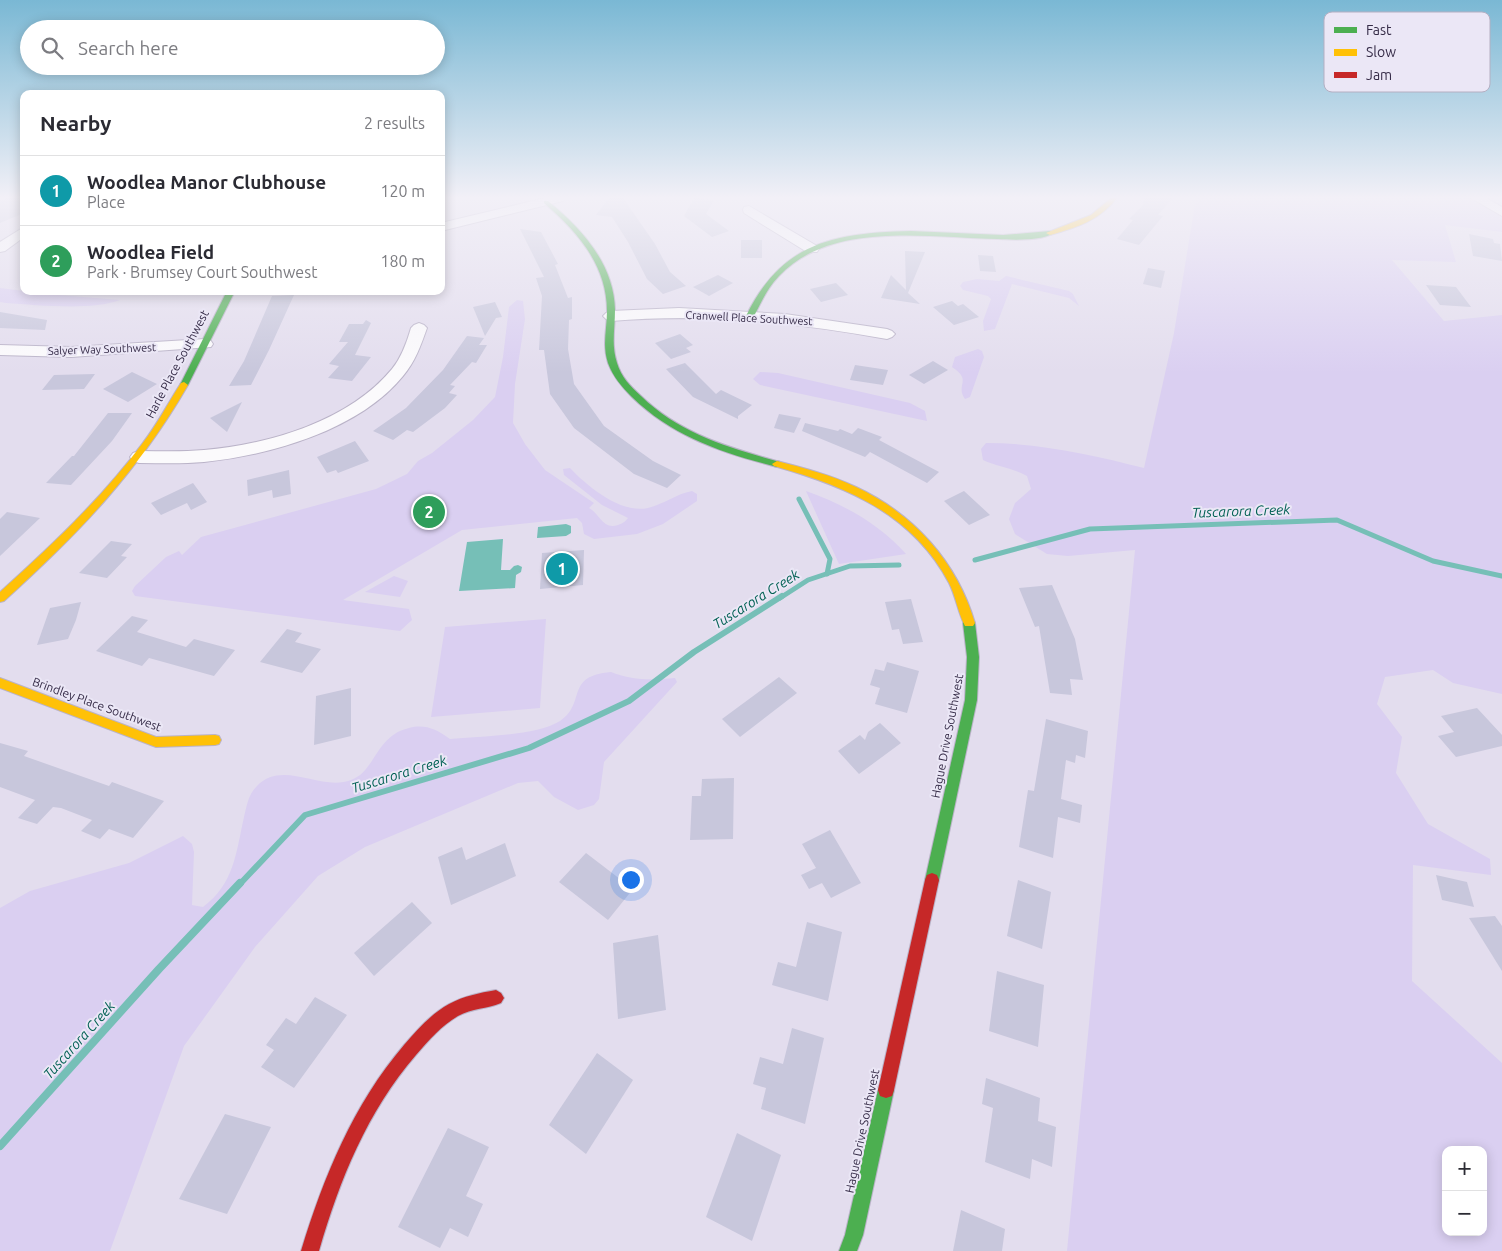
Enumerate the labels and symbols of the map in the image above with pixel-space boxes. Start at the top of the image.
legend [1324,12,1490,92]
text: Fast [1366,22,1392,38]
text: Slow [1366,44,1396,60]
text: Jam [1366,67,1392,83]
street label: Harle Place Southwest [143,307,211,420]
street label: Cranwell Place Southwest [685,309,814,327]
street label: Salyer Way Southwest [48,341,157,357]
pin: 2 [413,493,445,531]
water label: Tuscarora Creek [1191,501,1291,521]
pin: 1 [546,550,578,588]
water label: Tuscarora Creek [710,566,803,632]
street label: Hague Drive Southwest [929,672,965,799]
street label: Brindley Place Southwest [31,675,164,734]
water label: Tuscarora Creek [349,752,449,796]
your location [618,867,644,893]
water label: Tuscarora Creek [40,997,118,1082]
street label: Hague Drive Southwest [843,1068,882,1194]

